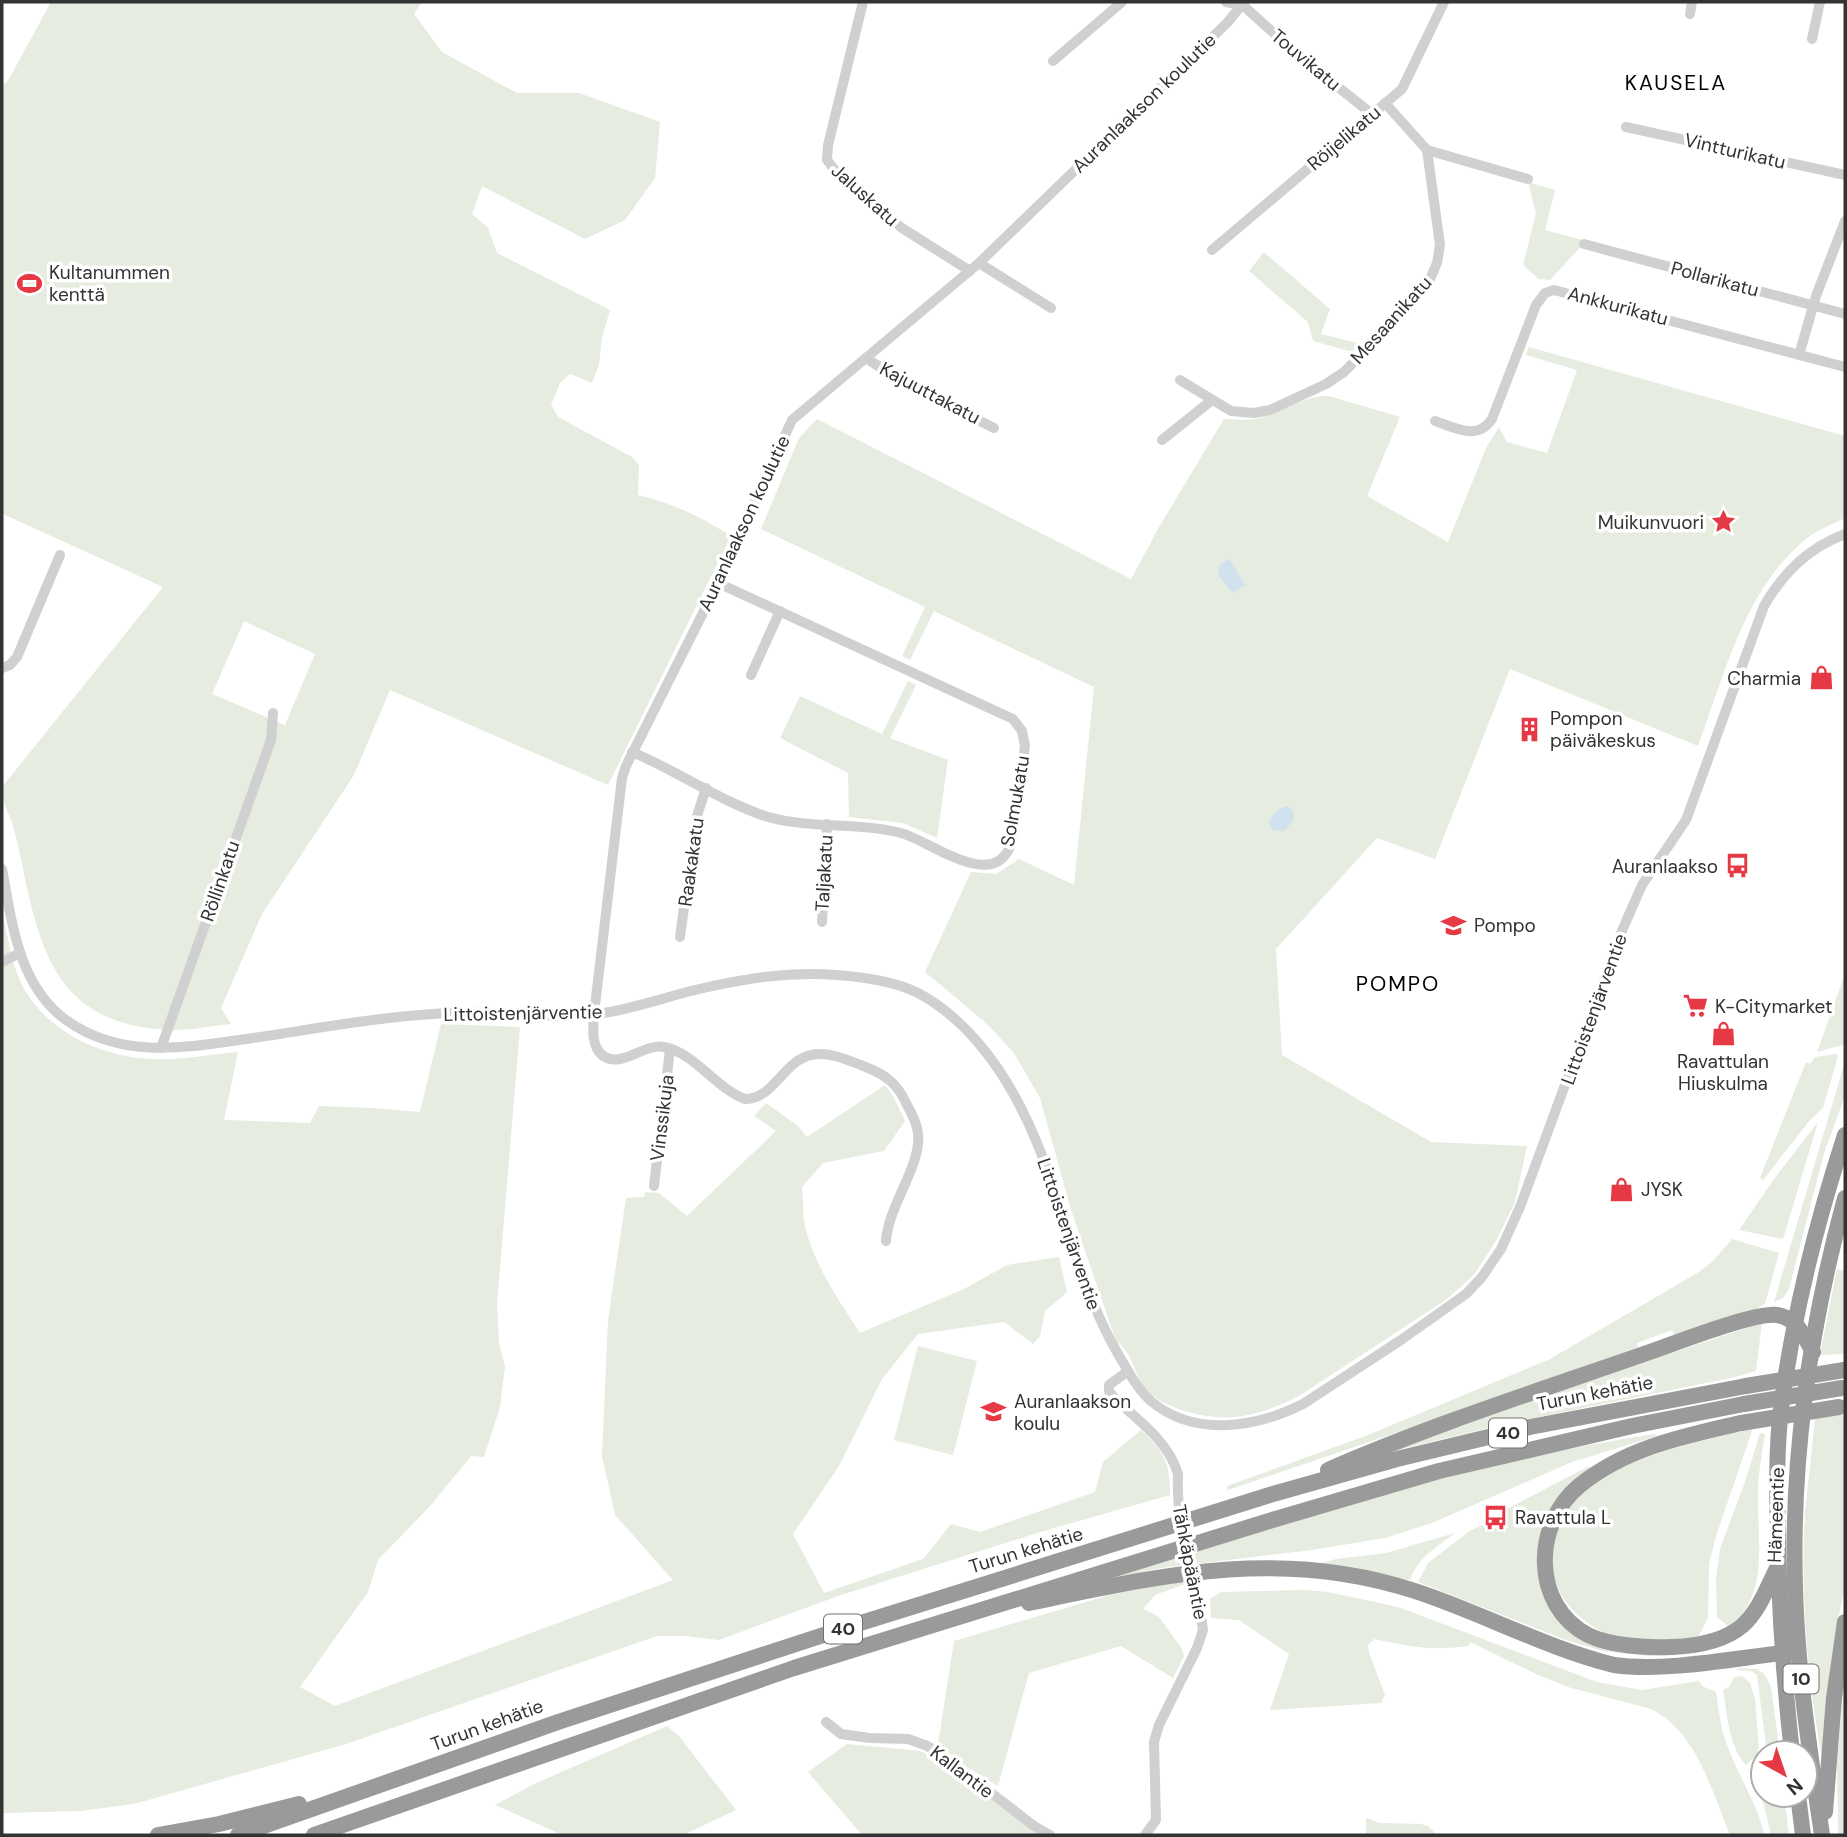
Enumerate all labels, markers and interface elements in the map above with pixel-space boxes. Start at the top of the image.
street label: Touvikatu [1266,24,1346,96]
street label: Auranlaakson koulutie [1067,28,1221,178]
district label: KAUSELA [1625,69,1727,97]
street label: Röijelikatu [1302,100,1386,176]
street label: Vintturikatu [1682,127,1788,175]
street label: Jaluskatu [826,158,904,232]
street label: Pollarikatu [1668,255,1762,303]
place label: Kultanummen kenttä [49,260,170,307]
sports icon: Kultanummen kenttä [15,269,43,297]
street label: Mesaanikatu [1345,271,1437,369]
street label: Ankkurikatu [1565,281,1671,331]
street label: Kajuuttakatu [875,356,985,430]
street label: Auranlaakson koulutie [692,431,796,615]
place icon: Muikunvuori [1710,508,1738,536]
place label: Muikunvuori [1598,510,1704,535]
shop icon: Charmia [1807,664,1835,692]
place label: Charmia [1727,666,1801,691]
place label: Pompon päiväkeskus [1550,706,1656,753]
building icon: Pompon päiväkeskus [1516,715,1544,743]
street label: Solmukatu [995,753,1035,849]
street label: Raakakatu [672,816,710,908]
street label: Taljakatu [810,834,838,912]
street label: Röllinkatu [195,837,245,925]
bus stop icon: Auranlaakso [1724,852,1752,880]
place label: Auranlaakso [1612,854,1718,879]
school or university icon: Pompo [1440,911,1468,939]
place label: Pompo [1474,913,1536,938]
street label: Littoistenjärventie [1555,930,1633,1088]
district label: POMPO [1356,970,1440,998]
supermarket icon: K-Citymarket [1681,992,1709,1020]
place label: K-Citymarket [1715,994,1833,1019]
street label: Littoistenjärventie [443,999,603,1027]
shop icon: Ravattulan Hiuskulma [1709,1019,1737,1047]
place label: Ravattulan Hiuskulma [1677,1049,1769,1096]
street label: Vinssikuja [644,1073,680,1163]
street label: Littoistenjärventie [1031,1155,1107,1313]
shop icon: JYSK [1607,1175,1635,1203]
place label: JYSK [1641,1177,1683,1202]
street label: Turun kehätie [1535,1369,1655,1417]
place label: Auranlaakson koulu [1014,1389,1131,1436]
school or university icon: Auranlaakson koulu [980,1398,1008,1426]
road number: 40 [1489,1418,1527,1448]
street label: Hämeentie [1762,1467,1790,1563]
street label: Tähkäpääntie [1167,1502,1213,1622]
bus stop icon: Ravattula L [1481,1503,1509,1531]
place label: Ravattula L [1515,1505,1611,1530]
street label: Turun kehätie [966,1521,1086,1579]
road number: 40 [824,1614,862,1644]
road number: 10 [1784,1664,1818,1694]
street label: Turun kehätie [427,1693,547,1757]
north arrow [1749,1739,1819,1809]
street label: Kallantie [925,1740,999,1804]
text: N [1781,1773,1808,1801]

